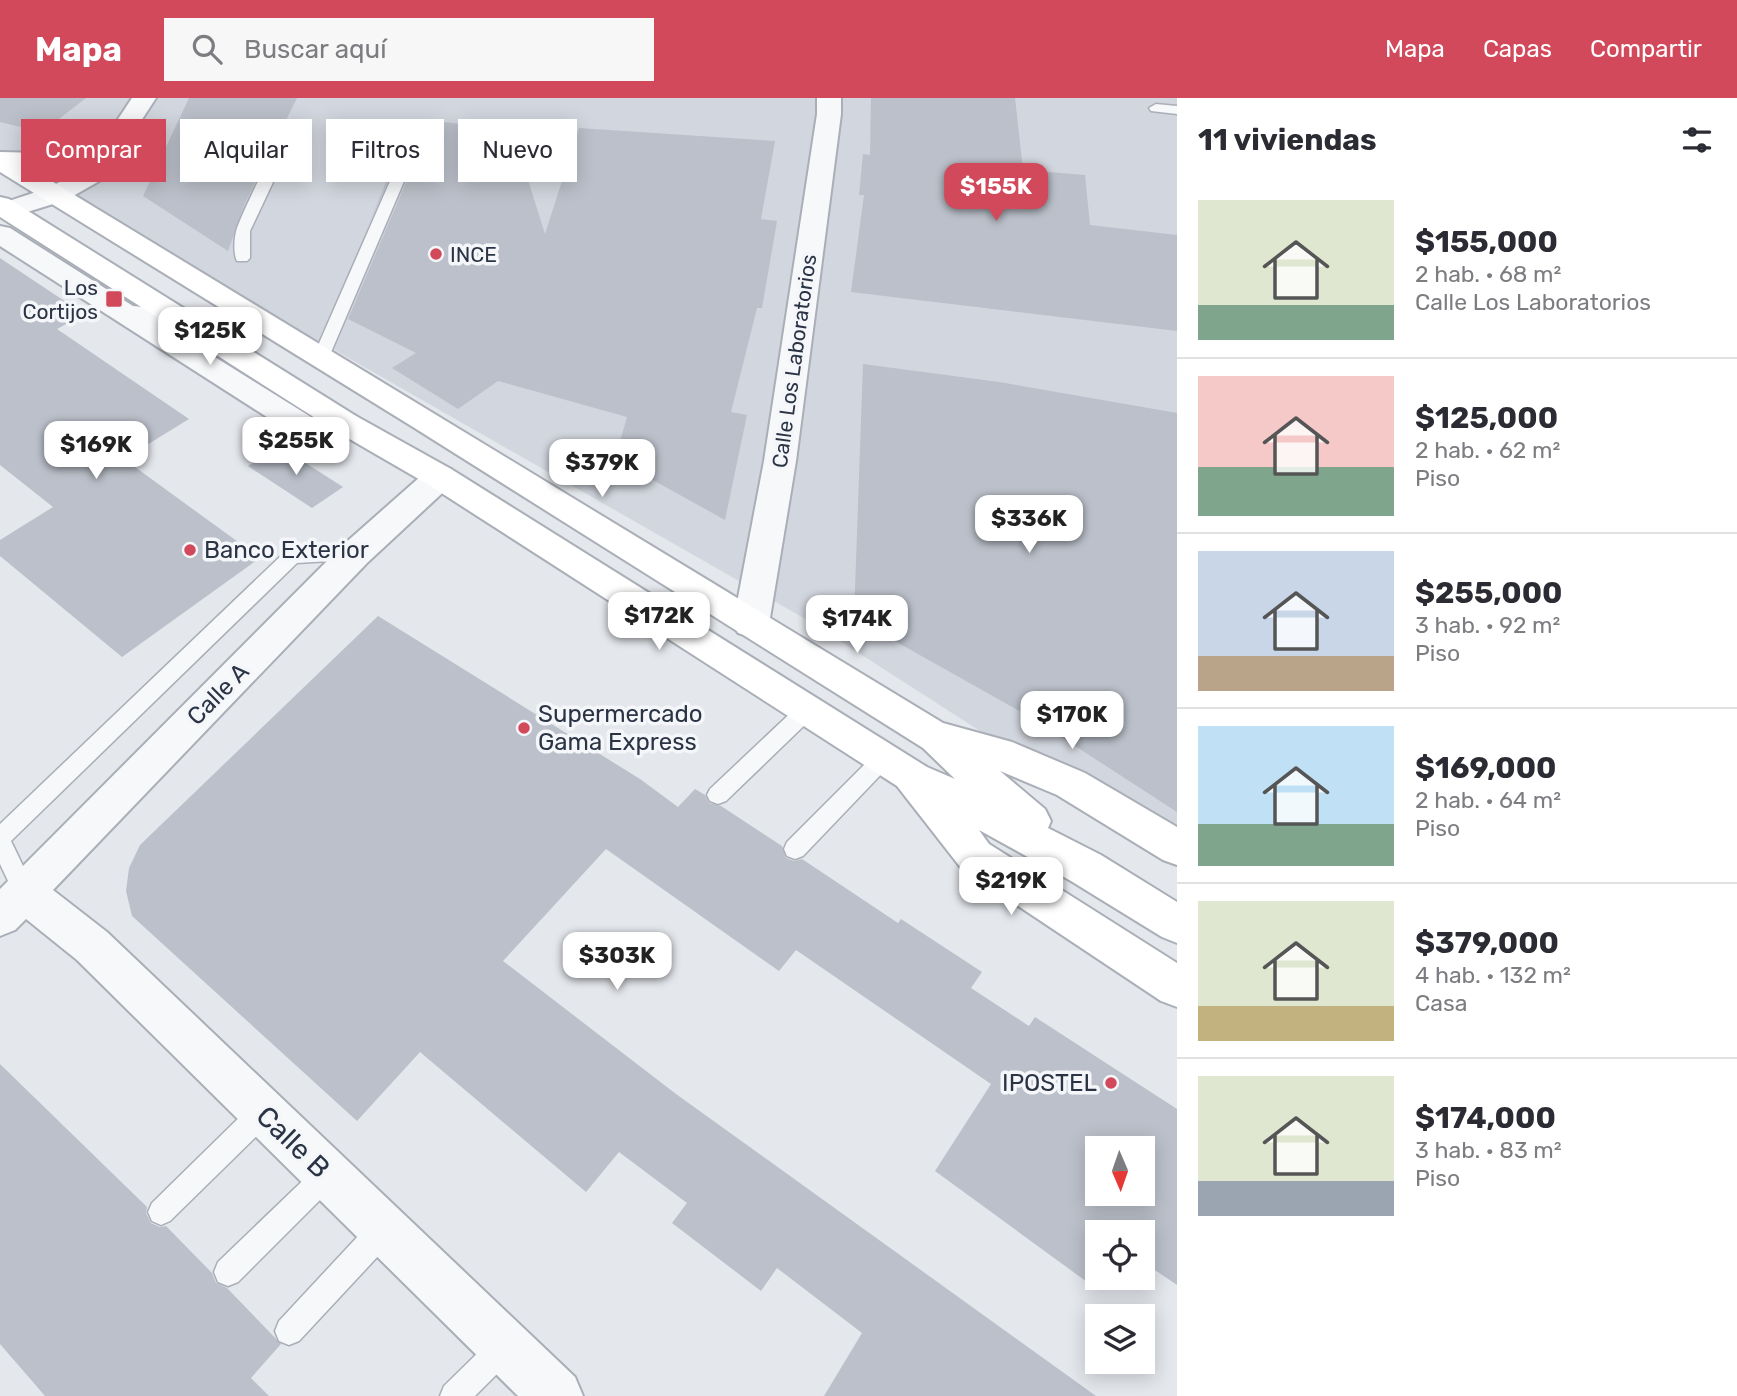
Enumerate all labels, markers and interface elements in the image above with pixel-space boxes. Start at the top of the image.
search box [164,18,654,81]
text: Mapa [35,30,122,69]
icon: search [188,30,226,68]
text: Buscar aquí [244,34,387,65]
text: Mapa [1385,35,1445,63]
text: Capas [1483,35,1552,63]
text: Compartir [1590,35,1702,63]
chip: Comprar [21,119,166,182]
chip: Alquilar [180,119,312,182]
chip: Filtros [326,119,444,182]
chip: Nuevo [458,119,577,182]
icon: filters [1678,121,1716,159]
text: 11 viviendas [1198,122,1377,158]
pin: $155K [947,164,1045,223]
text: $155K [960,172,1032,200]
text: $155,000 [1415,224,1558,260]
icon: home [1254,228,1338,312]
place label: INCE [450,242,497,267]
marker: INCE [428,246,444,262]
street label: Calle Los Laboratorios [767,253,821,469]
text: 2 hab. · 68 m² [1415,260,1561,288]
place label: Los Cortijos [23,275,98,324]
text: Calle Los Laboratorios [1415,288,1651,316]
marker: Los Cortijos [104,289,124,309]
pin: $125K [161,308,259,367]
text: $125K [174,316,246,344]
text: $125,000 [1415,400,1558,436]
icon: home [1254,404,1338,488]
pin: $255K [247,418,345,477]
pin: $169K [47,422,145,481]
text: $255K [258,426,334,454]
text: $169K [60,430,132,458]
text: 2 hab. · 62 m² [1415,436,1560,464]
pin: $379K [553,440,651,499]
text: $379K [565,448,639,476]
text: Piso [1415,464,1460,492]
pin: $336K [980,496,1078,555]
text: $336K [991,504,1067,532]
place label: Banco Exterior [204,536,369,564]
marker: Banco Exterior [182,542,198,558]
text: $255,000 [1415,575,1563,611]
icon: home [1254,579,1338,663]
pin: $172K [610,592,708,652]
pin: $174K [808,596,906,655]
text: $172K [624,601,694,629]
text: $174K [822,604,892,632]
text: 3 hab. · 92 m² [1415,611,1560,639]
text: Piso [1415,639,1460,667]
street label: Calle A [181,657,255,731]
pin: $170K [1023,692,1121,751]
place label: Supermercado Gama Express [538,700,702,756]
text: $170K [1037,700,1107,728]
marker: Supermercado Gama Express [516,720,532,736]
text: $169,000 [1415,750,1557,786]
icon: home [1254,754,1338,838]
text: 2 hab. · 64 m² [1415,786,1561,814]
text: Piso [1415,814,1460,842]
pin: $219K [962,858,1060,917]
text: $219K [975,866,1047,894]
text: $379,000 [1415,925,1559,961]
icon: home [1254,929,1338,1013]
pin: $303K [568,932,666,992]
text: $303K [579,941,655,969]
text: 4 hab. · 132 m² [1415,961,1571,989]
text: Casa [1415,989,1467,1017]
place label: IPOSTEL [1002,1069,1097,1097]
marker: IPOSTEL [1103,1075,1119,1091]
street label: Calle B [250,1099,336,1185]
text: $174,000 [1415,1100,1556,1136]
icon: home [1254,1104,1338,1188]
north arrow [1085,1136,1155,1206]
map controls [1085,1136,1155,1374]
text: 3 hab. · 83 m² [1415,1136,1562,1164]
text: Piso [1415,1164,1460,1192]
button: locate [1085,1220,1155,1290]
button: layers [1085,1304,1155,1374]

